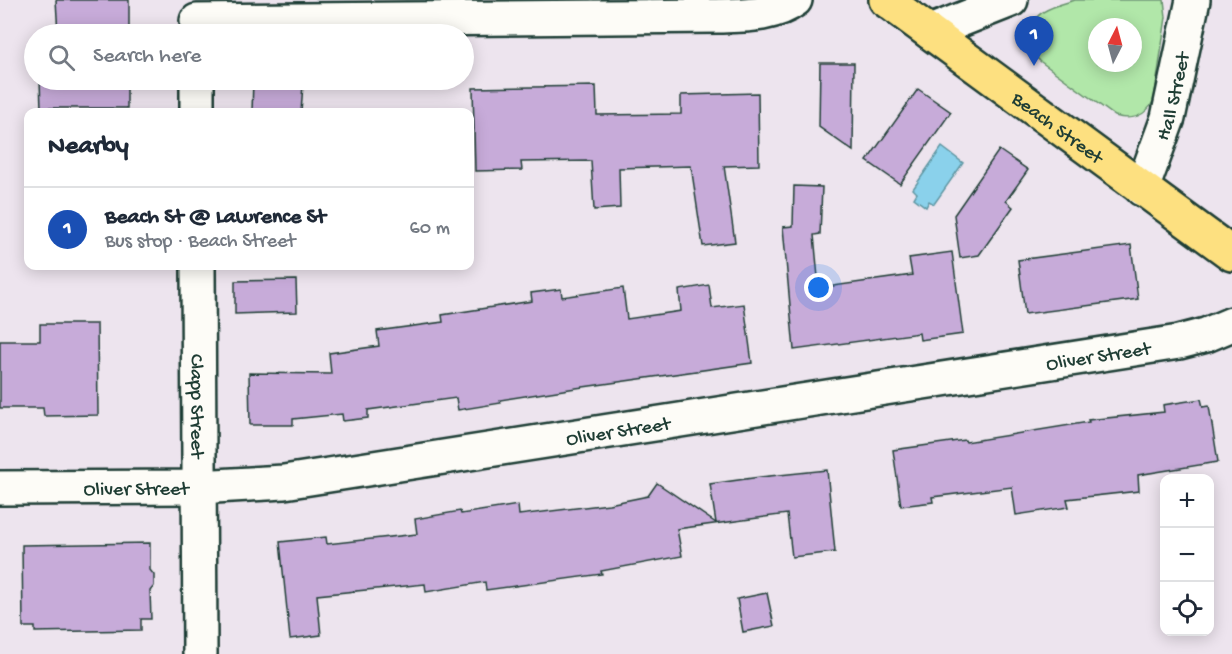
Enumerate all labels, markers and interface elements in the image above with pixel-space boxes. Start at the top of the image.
pin: 1 [1014,16,1054,66]
north arrow [1088,18,1142,72]
search box [24,24,474,90]
icon: search [45,41,78,74]
text: Search here [93,44,201,70]
street label: Hall Street [1153,49,1197,144]
street label: Beach Street [1006,88,1108,172]
text: Nearby [48,132,129,163]
text: Beach St @ Lawrence St [105,205,326,231]
text: 1 [63,218,72,241]
text: 60 m [410,218,450,241]
text: Bus stop · Beach Street [105,231,295,254]
your location [804,273,833,302]
street label: Oliver Street [1045,338,1154,378]
street label: Clapp Street [183,354,207,460]
street label: Oliver Street [565,413,674,453]
map controls [1160,474,1214,636]
button: + [1160,474,1214,528]
street label: Oliver Street [83,479,190,503]
button: − [1160,528,1214,582]
button: locate [1160,582,1214,636]

